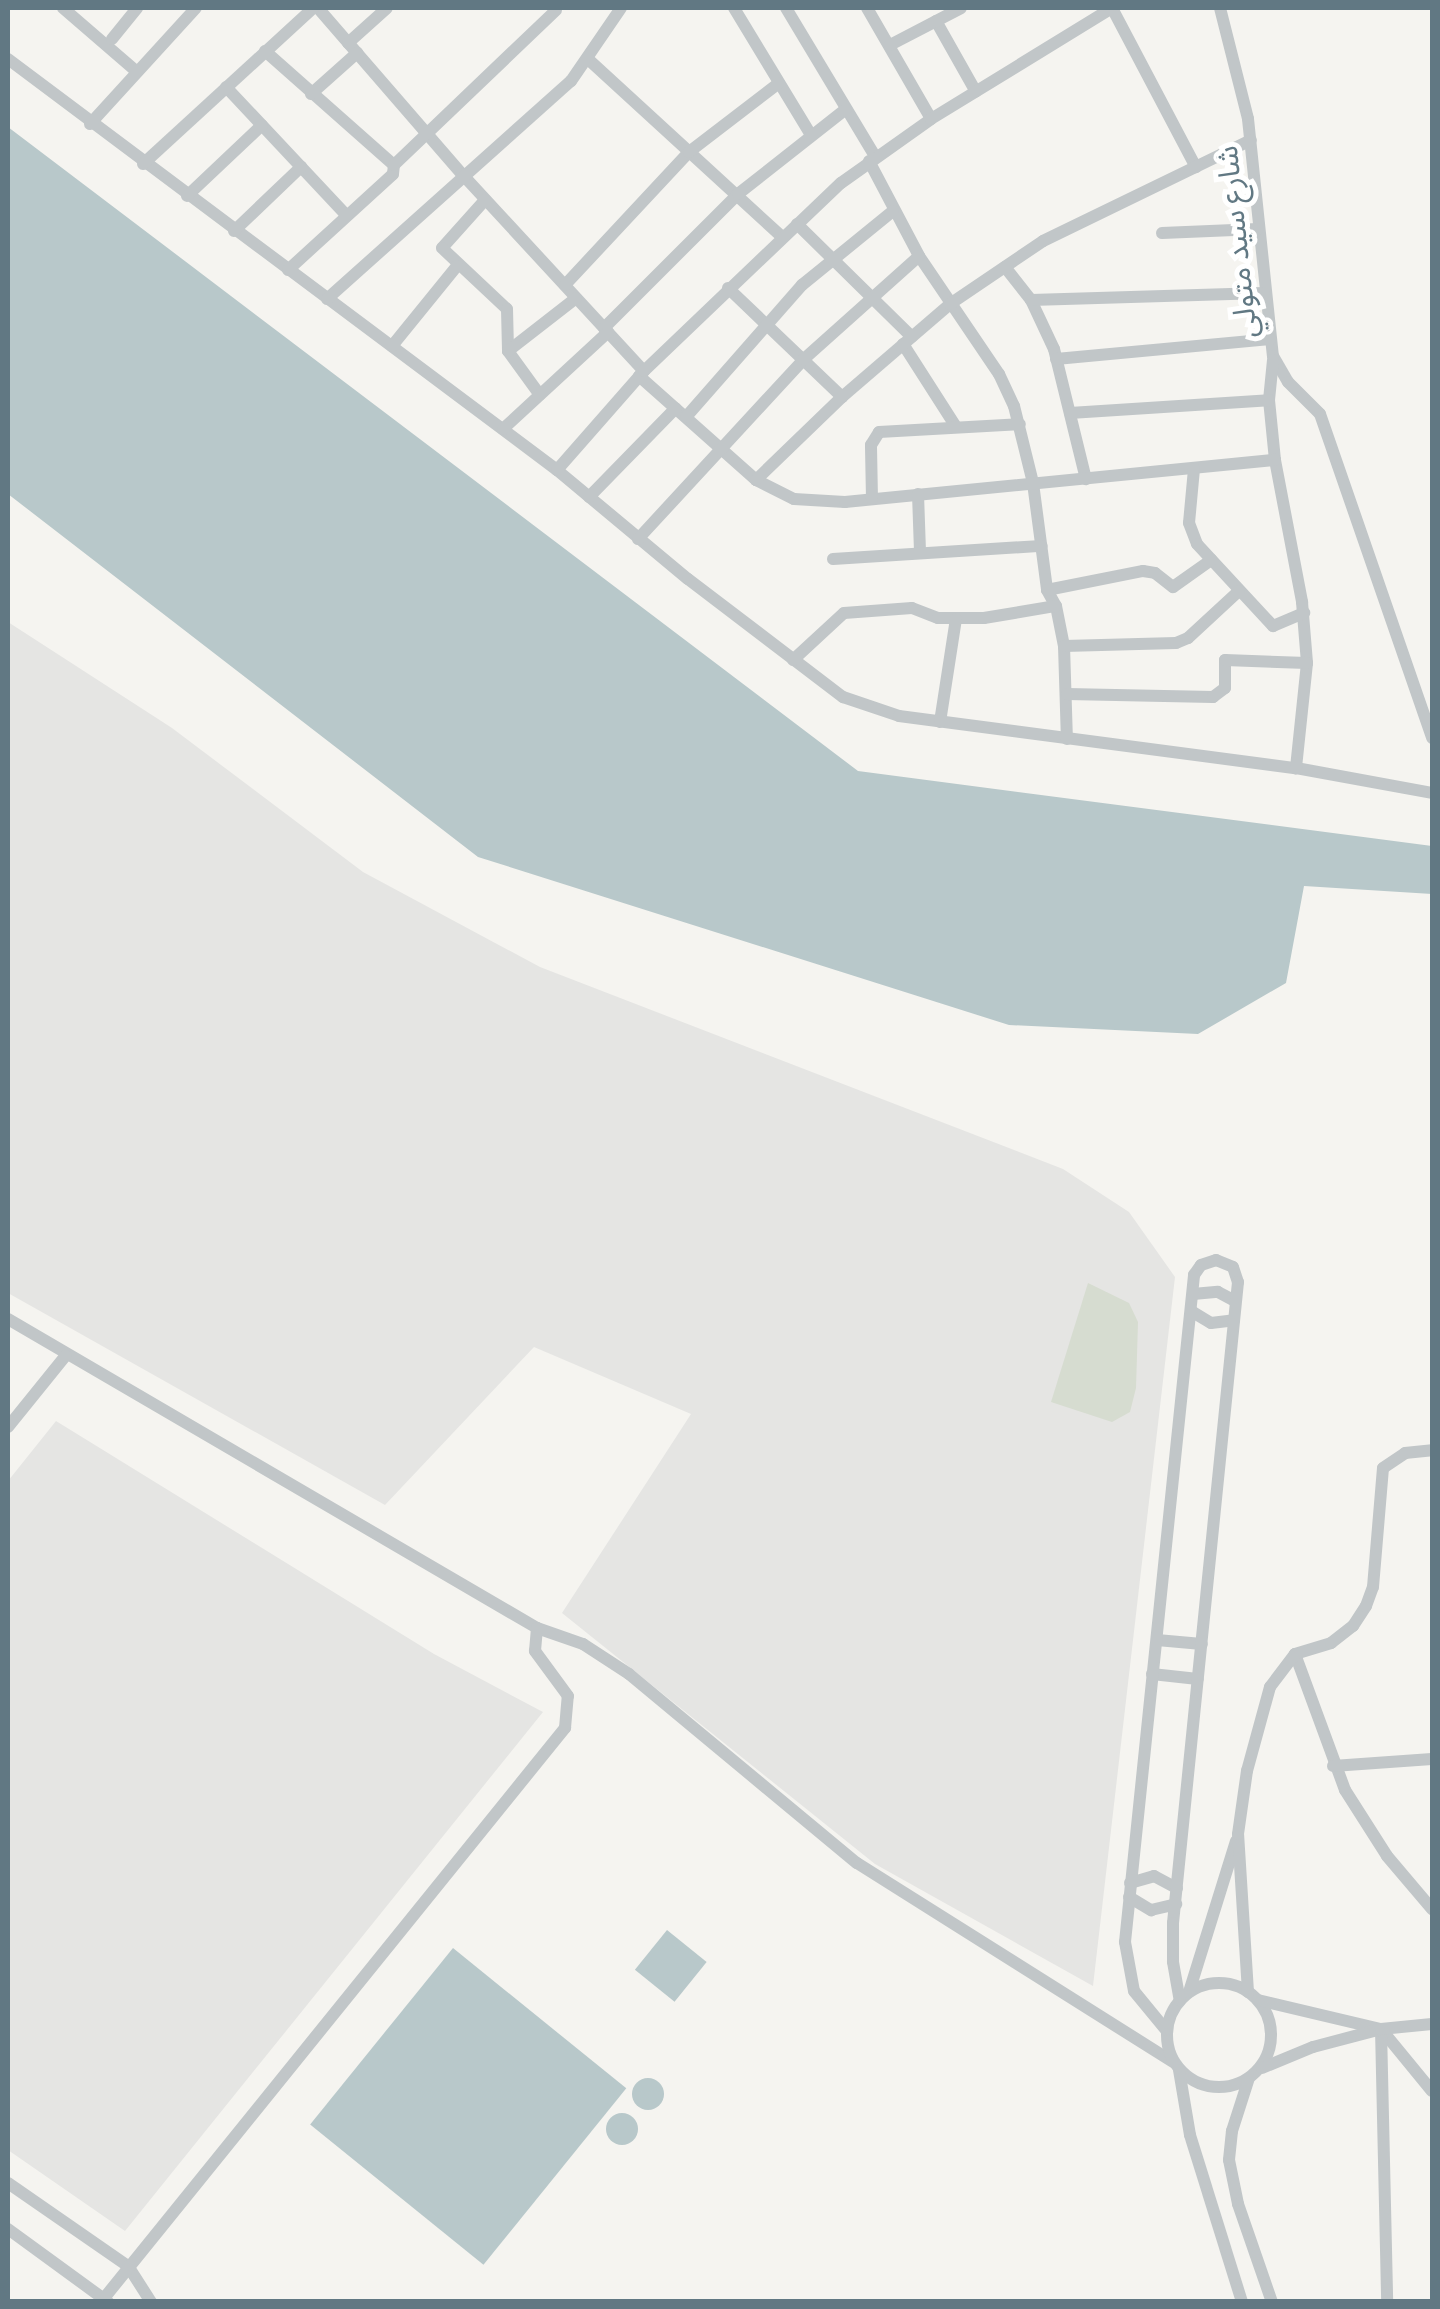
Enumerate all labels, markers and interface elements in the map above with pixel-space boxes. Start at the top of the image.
street label: شارع سيد متولي [1208,144,1264,340]

